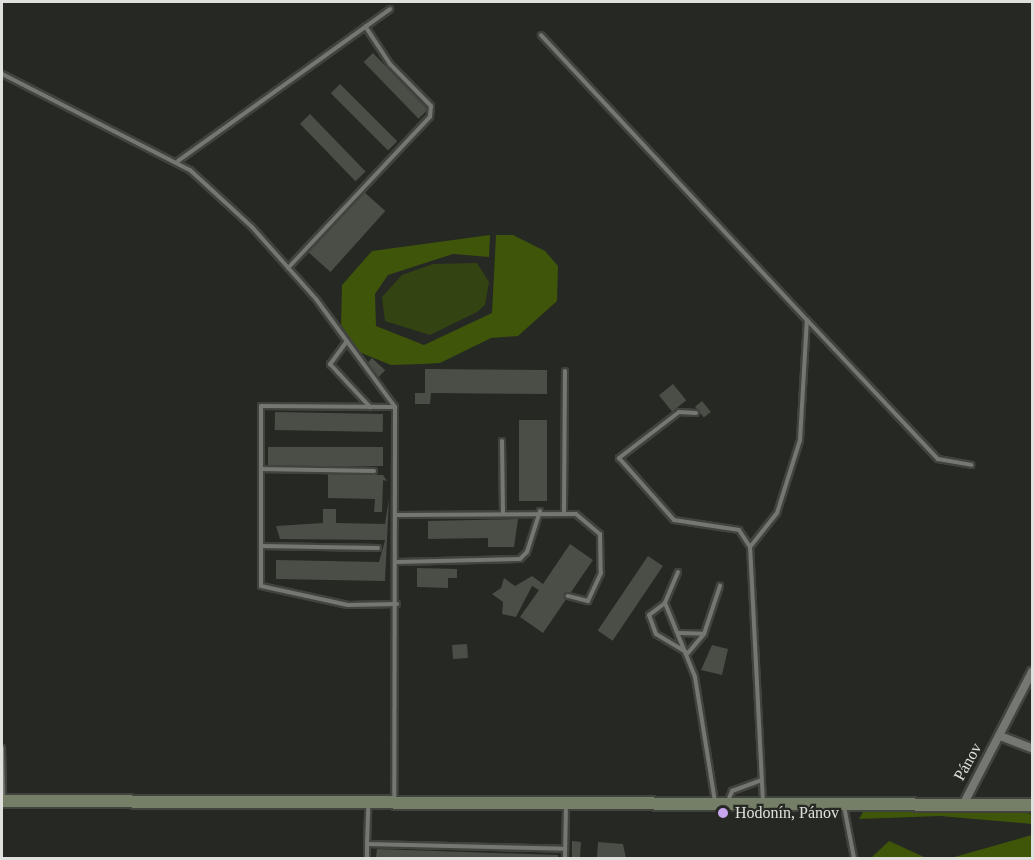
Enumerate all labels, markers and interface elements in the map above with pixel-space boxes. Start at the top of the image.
street label: Pánov [950,740,986,784]
place label: Hodonín, Pánov [735,803,839,823]
marker: Hodonín, Pánov [716,806,730,820]

